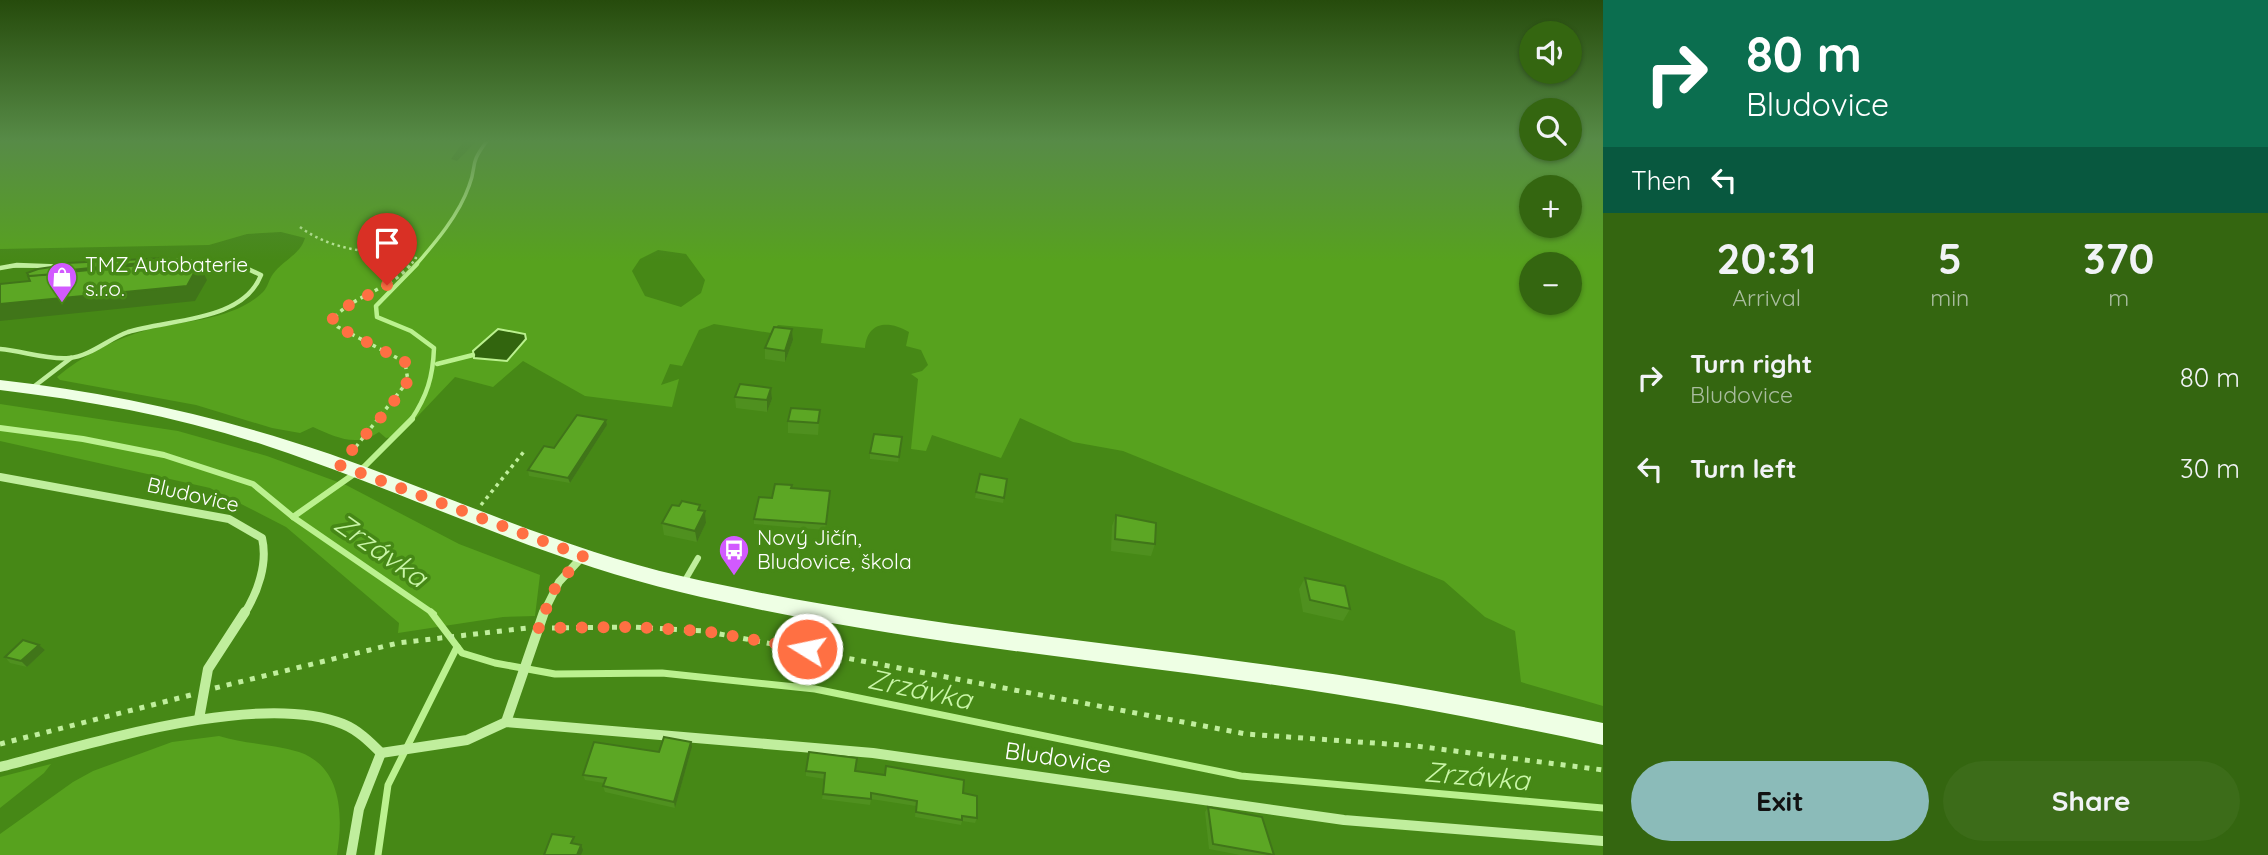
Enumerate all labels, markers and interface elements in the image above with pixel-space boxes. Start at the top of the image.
map controls [1519,21,1582,315]
button: sound [1519,21,1582,84]
text: 80 m [1746,23,1862,84]
icon: right [1631,28,1722,119]
text: Bludovice [1746,84,1889,124]
button: search [1519,98,1582,161]
icon: left [1705,161,1743,199]
text: Then [1631,164,1691,197]
button: + [1519,175,1582,238]
pin [357,213,417,285]
icon: arrive [368,224,406,262]
text: 20:31 [1717,232,1817,285]
text: 5 [1938,232,1962,285]
text: 370 [2083,232,2154,285]
place label: TMZ Autobaterie s.r.o. [85,251,248,301]
button: − [1519,252,1582,315]
shop icon: TMZ Autobaterie s.r.o. [45,260,79,304]
text: Arrival [1732,283,1801,312]
text: min [1930,283,1969,312]
text: m [2108,283,2129,312]
text: Turn right [1690,347,1812,380]
icon: right [1631,359,1669,397]
text: 80 m [2180,361,2240,394]
text: Bludovice [1690,380,1793,409]
icon: left [1631,450,1669,488]
text: Turn left [1690,452,1797,485]
text: 30 m [2180,452,2240,485]
street label: Bludovice [145,471,242,517]
water label: Zrzávka [328,505,436,595]
place label: Nový Jičín, Bludovice, škola [757,524,912,574]
bus stop icon: Nový Jičín, Bludovice, škola [717,533,751,577]
position arrow [770,612,844,686]
water label: Zrzávka [865,660,977,717]
street label: Bludovice [1003,735,1113,779]
water label: Zrzávka [1423,753,1533,798]
button: Exit [1631,761,1929,841]
button: Share [1943,761,2240,841]

